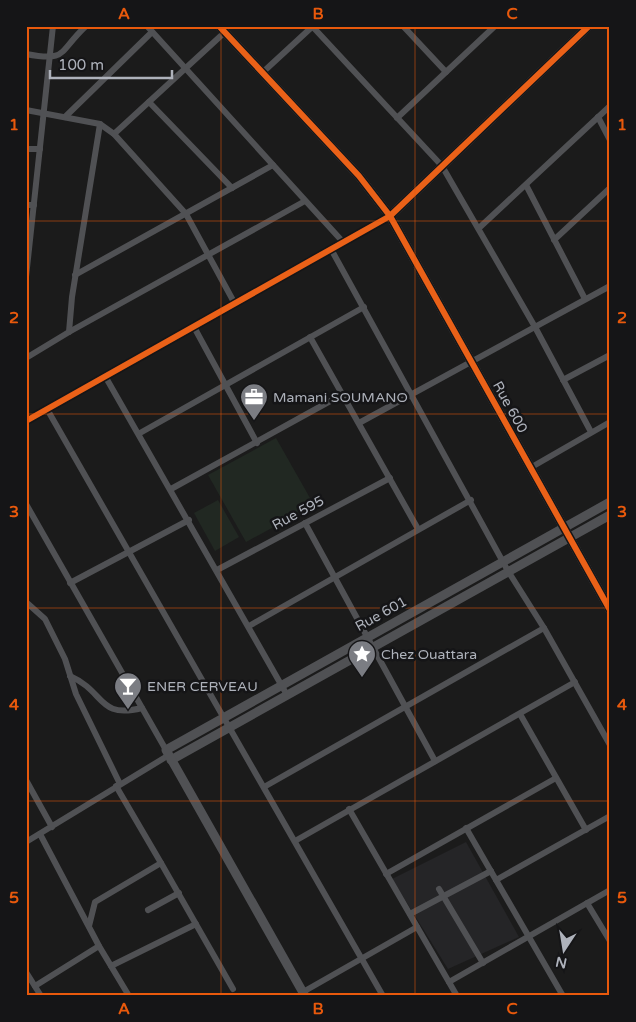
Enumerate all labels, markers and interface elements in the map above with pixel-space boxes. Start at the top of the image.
text: A [118,4,130,24]
text: B [312,4,324,24]
text: C [506,4,518,24]
scale bar [50,48,172,80]
text: 100 m [58,56,104,74]
text: 1 [9,115,19,135]
text: 1 [617,115,627,135]
text: 2 [9,308,19,328]
text: 2 [617,308,627,328]
street label: Rue 600 [489,378,531,436]
office icon: Mamani SOUMANO [239,382,269,421]
place label: Mamani SOUMANO [273,389,408,406]
street label: Rue 595 [269,492,327,534]
text: 3 [9,502,19,522]
text: 3 [617,502,627,522]
street label: Rue 601 [352,593,410,635]
place icon: Chez Ouattara [347,639,377,678]
place label: Chez Ouattara [381,646,477,663]
bar icon: ENER CERVEAU [113,671,143,710]
place label: ENER CERVEAU [147,678,258,695]
text: 4 [9,695,19,715]
text: 4 [617,695,627,715]
text: 5 [9,888,19,908]
text: 5 [617,888,627,908]
north arrow [538,924,588,974]
text: N [554,953,569,972]
text: A [118,999,130,1019]
text: B [312,999,324,1019]
text: C [506,999,518,1019]

